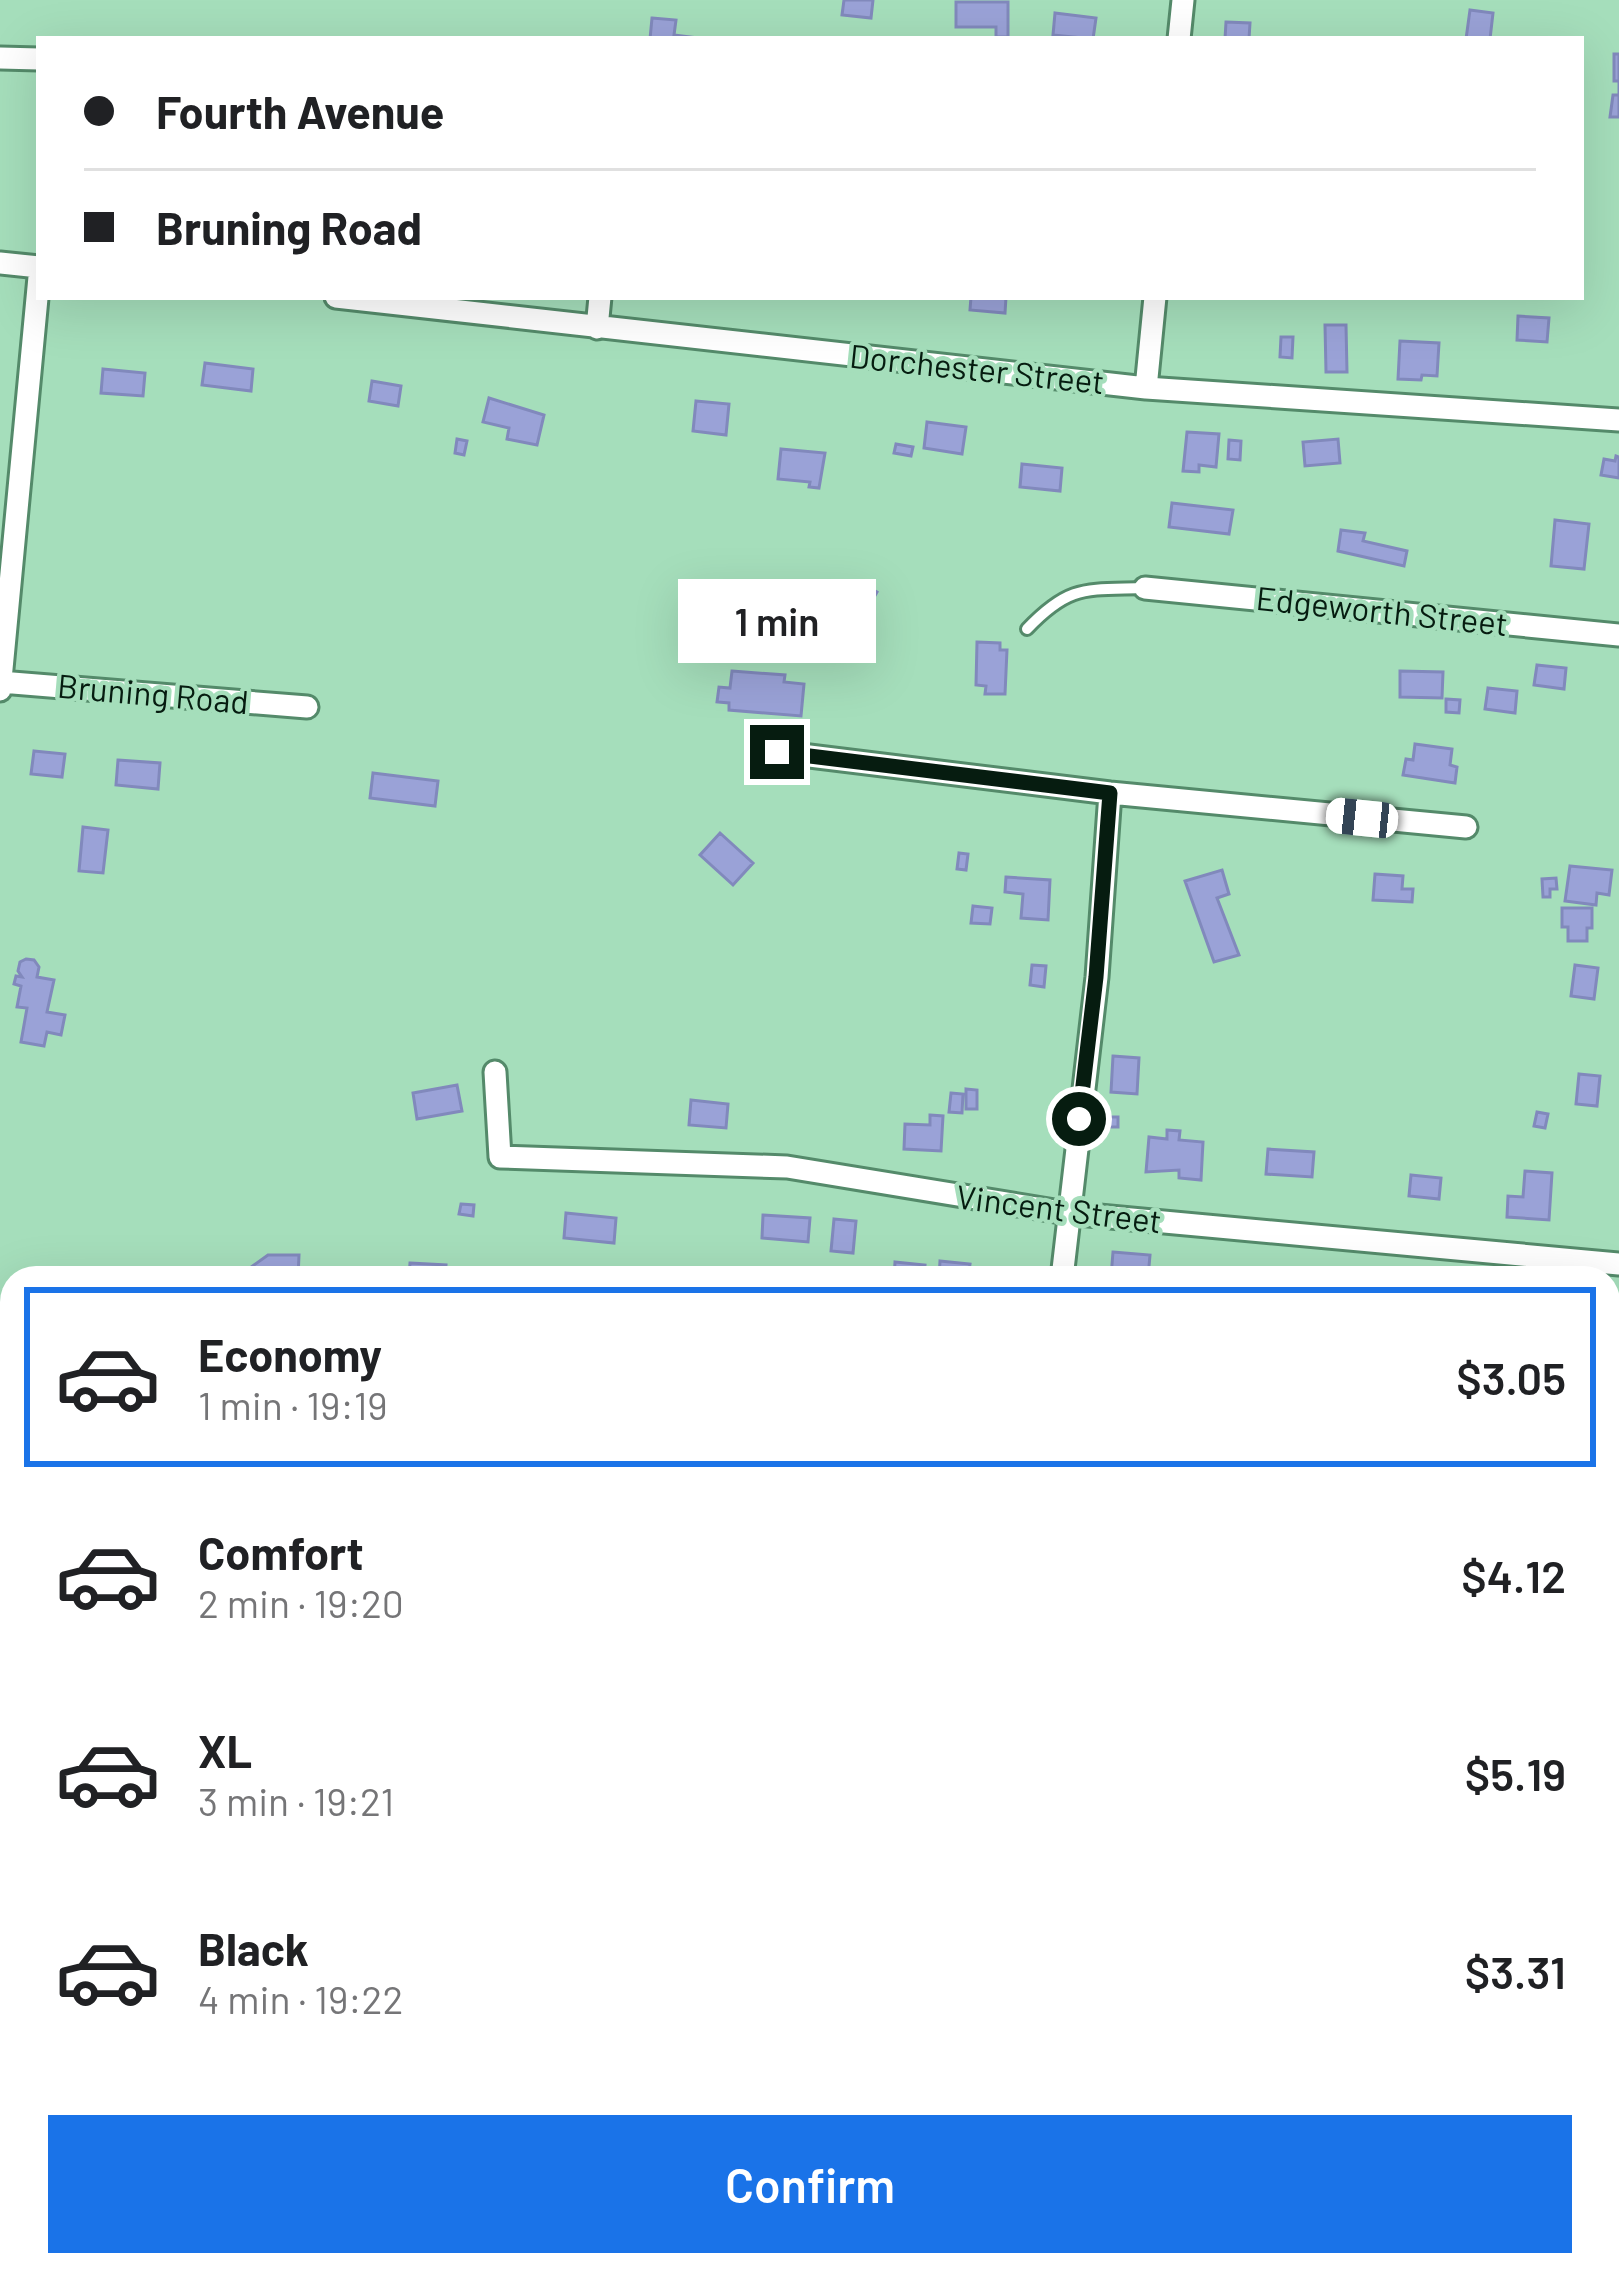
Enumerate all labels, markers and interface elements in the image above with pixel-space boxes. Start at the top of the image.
text: Fourth Avenue [156,84,444,138]
text: Bruning Road [156,200,422,254]
street label: Dorchester Street [848,335,1106,401]
street label: Edgeworth Street [1254,577,1510,643]
callout: 1 min [678,578,876,662]
text: 1 min [734,597,820,644]
street label: Bruning Road [56,665,250,721]
route end [750,725,804,779]
car [1324,796,1400,840]
route start [1052,1092,1106,1146]
street label: Vincent Street [954,1176,1164,1240]
icon: car [54,1323,162,1431]
text: Economy [198,1327,382,1381]
text: $3.05 [1456,1350,1566,1404]
text: 1 min · 19:19 [198,1381,388,1428]
icon: car [54,1521,162,1629]
text: Comfort [198,1525,364,1579]
text: $4.12 [1461,1548,1566,1602]
text: 2 min · 19:20 [198,1579,404,1626]
icon: car [54,1719,162,1827]
text: XL [198,1723,252,1777]
text: $5.19 [1465,1746,1566,1800]
text: 3 min · 19:21 [198,1777,394,1824]
icon: car [54,1917,162,2025]
text: Black [198,1921,309,1975]
text: $3.31 [1465,1944,1566,1998]
text: 4 min · 19:22 [198,1975,403,2022]
button: Confirm [48,2115,1572,2253]

